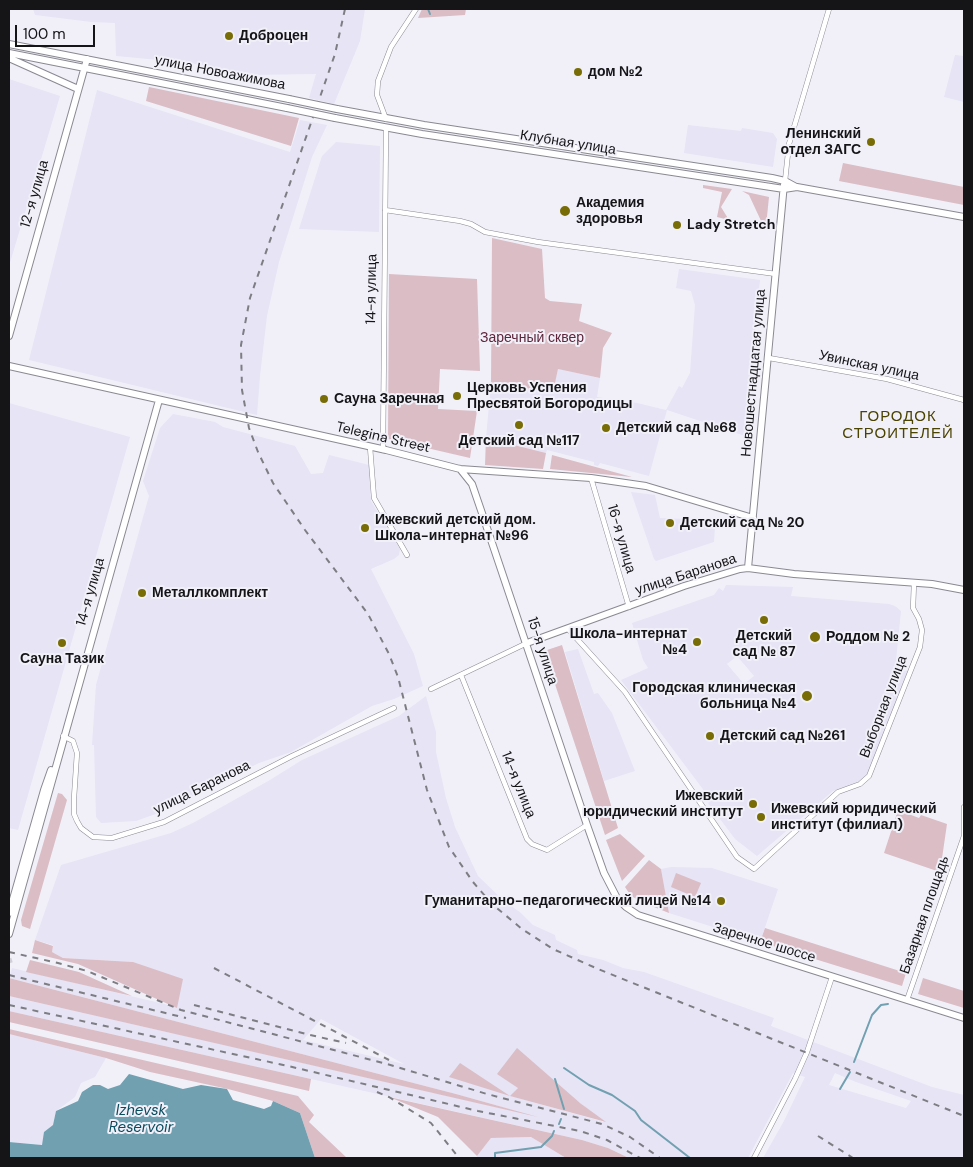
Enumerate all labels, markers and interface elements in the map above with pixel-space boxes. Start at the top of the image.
scale bar [18,15,98,47]
text: 100 m [23,24,66,44]
place label: Доброцен [239,28,308,44]
marker: Доброцен [223,30,235,42]
street label: улица Новоажимова [153,52,287,94]
place label: дом №2 [588,64,643,80]
marker: дом №2 [572,66,584,78]
place label: Ленинский отдел ЗАГС [781,126,861,158]
street label: Клубная улица [519,127,617,159]
marker: Ленинский отдел ЗАГС [865,136,877,148]
street label: 12-я улица [17,158,53,230]
place label: Академия здоровья [576,195,645,228]
marker: Академия здоровья [558,204,572,218]
place label: Lady Stretch [687,217,775,233]
marker: Lady Stretch [671,219,683,231]
street label: 14-я улица [363,254,381,324]
street label: Новошестнадцатая улица [738,288,770,458]
park label: Заречный сквер [480,330,584,346]
street label: Увинская улица [817,347,921,385]
place label: Церковь Успения Пресвятой Богородицы [467,380,632,412]
marker: Церковь Успения Пресвятой Богородицы [451,390,463,402]
place label: Сауна Заречная [334,391,444,407]
marker: Сауна Заречная [318,393,330,405]
district label: ГОРОДОК СТРОИТЕЛЕЙ [841,408,955,443]
street label: Telegina Street [334,419,432,457]
marker: Детский сад №117 [513,419,525,431]
place label: Детский сад №68 [616,420,737,436]
marker: Детский сад №68 [600,422,612,434]
place label: Детский сад №117 [459,433,579,449]
street label: 16-я улица [603,503,639,575]
place label: Ижевский детский дом. Школа-интернат №96 [375,512,536,544]
place label: Детский сад № 20 [680,515,804,531]
marker: Детский сад № 20 [664,517,676,529]
marker: Ижевский детский дом. Школа-интернат №96 [359,522,371,534]
street label: улица Баранова [633,551,739,599]
street label: 14-я улица [73,556,109,628]
place label: Металлкомплект [152,585,268,601]
marker: Металлкомплект [136,587,148,599]
marker: Детский сад № 87 [758,614,770,626]
street label: 15-я улица [523,615,561,687]
place label: Школа-интернат №4 [570,626,687,658]
place label: Детский сад № 87 [732,628,796,660]
place label: Роддом № 2 [826,629,910,645]
marker: Роддом № 2 [808,630,822,644]
marker: Школа-интернат №4 [691,636,703,648]
marker: Сауна Тазик [56,637,68,649]
place label: Сауна Тазик [20,651,104,667]
street label: Выборная улица [857,653,911,761]
place label: Городская клиническая больница №4 [632,680,796,712]
marker: Городская клиническая больница №4 [800,689,814,703]
place label: Детский сад №261 [720,728,845,744]
marker: Детский сад №261 [704,730,716,742]
street label: 14-я улица [497,749,539,821]
street label: улица Баранова [151,757,253,819]
place label: Ижевский юридический институт [583,788,743,820]
marker: Ижевский юридический институт [747,798,759,810]
place label: Ижевский юридический институт (филиал) [771,801,936,834]
marker: Ижевский юридический институт (филиал) [755,811,767,823]
street label: Базарная площадь [897,854,953,976]
place label: Гуманитарно-педагогический лицей №14 [425,893,711,909]
marker: Гуманитарно-педагогический лицей №14 [715,895,727,907]
street label: Заречное шоссе [711,919,817,967]
water label: Izhevsk Reservoir [109,1102,173,1137]

